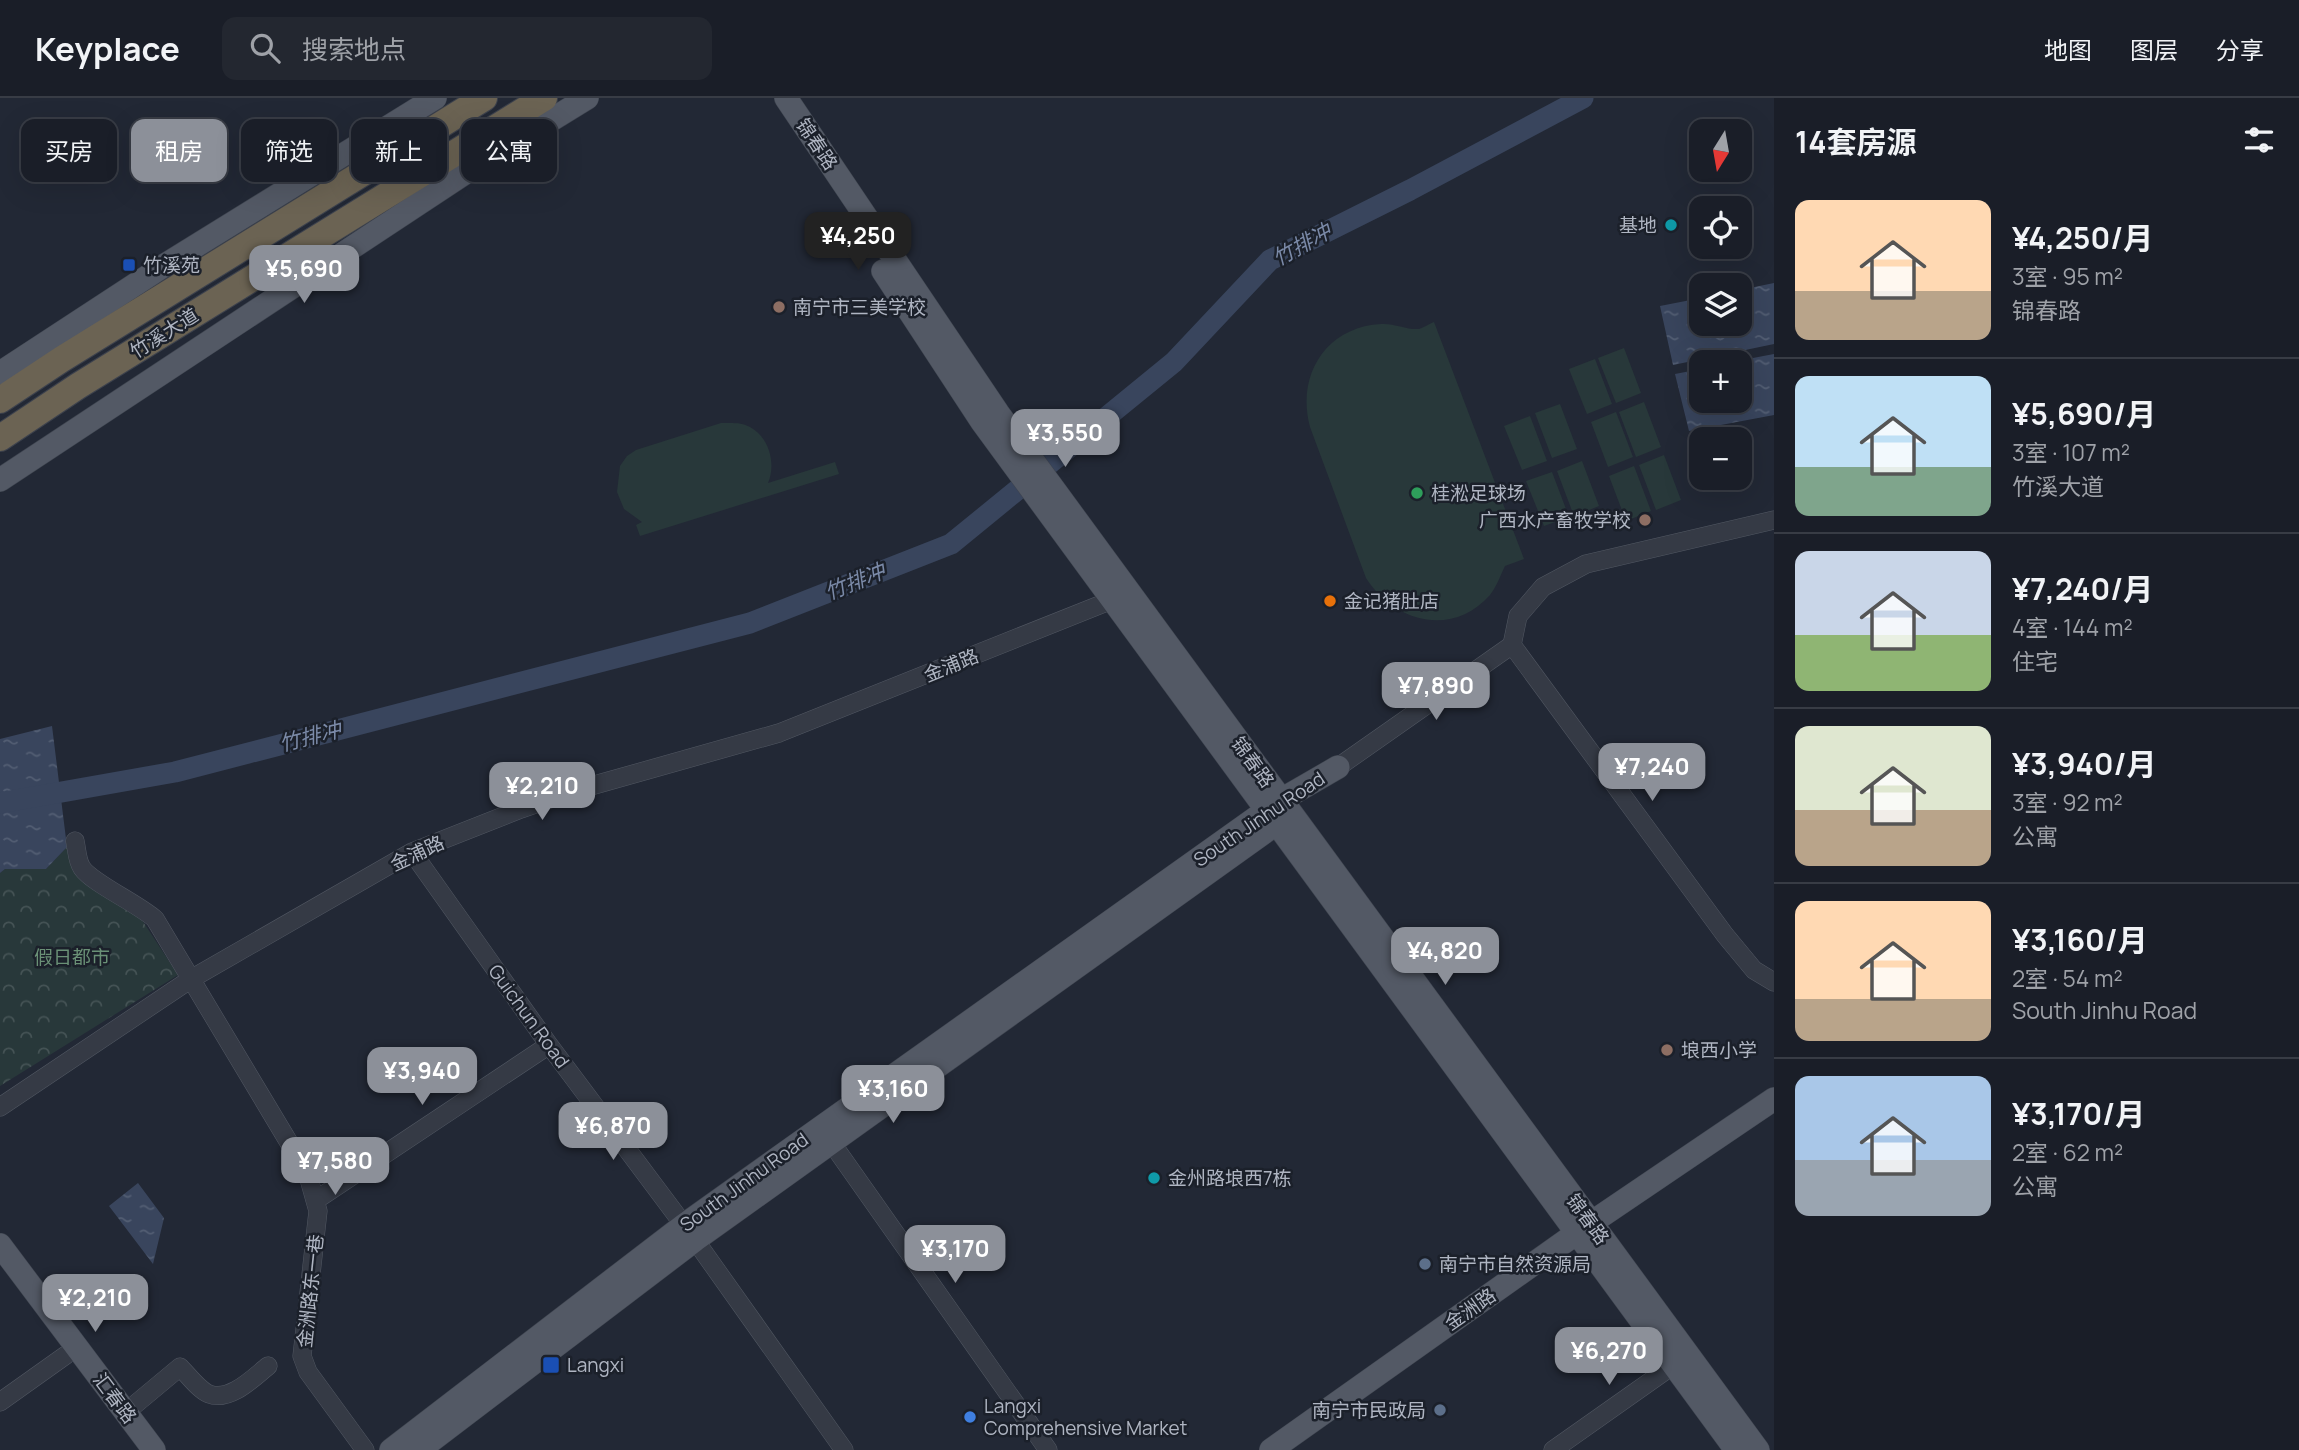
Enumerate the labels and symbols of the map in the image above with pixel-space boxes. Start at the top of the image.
street label: 锦春路 [790,113,844,175]
north arrow [1689,119,1752,182]
pin: ¥4,250 [801,212,915,272]
place label: 基地 [1619,212,1657,238]
water label: 竹排冲 [1267,216,1338,272]
marker: 基地 [1663,217,1679,233]
pin: ¥5,690 [247,246,361,305]
place label: 竹溪苑 [143,252,200,278]
marker: 竹溪苑 [121,257,137,273]
place label: 南宁市三美学校 [793,294,926,320]
marker: 南宁市三美学校 [771,299,787,315]
street label: 竹溪大道 [125,302,203,364]
pin: ¥3,550 [1008,410,1122,469]
place label: 桂淞足球场 [1431,480,1526,506]
marker: 桂淞足球场 [1409,485,1425,501]
place label: 广西水产畜牧学校 [1479,507,1631,533]
marker: 广西水产畜牧学校 [1637,512,1653,528]
water label: 竹排冲 [820,556,891,606]
place label: 金记猪肚店 [1344,588,1439,614]
marker: 金记猪肚店 [1322,593,1338,609]
street label: 金浦路 [920,642,982,688]
pin: ¥7,890 [1379,662,1493,722]
water label: 竹排冲 [276,714,346,757]
street label: 锦春路 [1226,731,1280,793]
pin: ¥7,240 [1595,744,1709,803]
pin: ¥2,210 [485,762,599,822]
street label: South Jinhu Road [1188,765,1330,873]
street label: 金浦路 [386,829,448,877]
pin: ¥4,820 [1388,928,1502,987]
park label: 假日都市 [34,944,110,970]
street label: Guichun Road [483,959,575,1073]
place label: 埌西小学 [1681,1037,1757,1063]
marker: 埌西小学 [1659,1042,1675,1058]
pin: ¥3,940 [365,1048,479,1107]
pin: ¥3,160 [836,1066,950,1125]
pin: ¥6,870 [556,1102,670,1162]
street label: South Jinhu Road [675,1127,813,1237]
pin: ¥7,580 [278,1138,392,1197]
place label: 金州路埌西7栋 [1168,1165,1292,1191]
marker: 金州路埌西7栋 [1146,1170,1162,1186]
street label: 锦春路 [1561,1188,1615,1250]
pin: ¥3,170 [898,1226,1012,1285]
street label: 金洲路东一巷 [291,1233,329,1349]
place label: 南宁市自然资源局 [1439,1251,1591,1277]
marker: 南宁市自然资源局 [1417,1256,1433,1272]
pin: ¥2,210 [38,1274,152,1334]
street label: 金洲路 [1439,1282,1501,1336]
pin: ¥6,270 [1552,1328,1666,1387]
place label: Langxi [567,1352,624,1378]
marker: Langxi [541,1355,561,1375]
street label: 汇春路 [87,1367,143,1429]
place label: Langxi Comprehensive Market [984,1393,1187,1441]
place label: 南宁市民政局 [1312,1397,1426,1423]
marker: 南宁市民政局 [1432,1402,1448,1418]
marker: Langxi Comprehensive Market [962,1409,978,1425]

